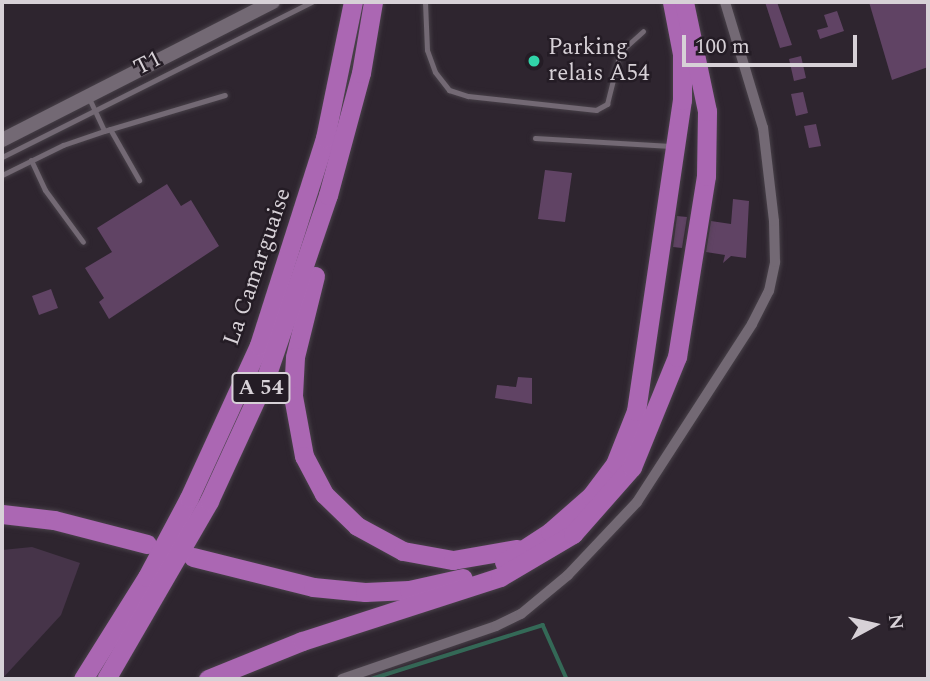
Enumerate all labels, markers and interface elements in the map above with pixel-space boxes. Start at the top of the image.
scale bar [685,21,860,65]
text: 100 m [695,31,750,63]
place label: Parking relais A54 [548,34,649,88]
street label: T1 [130,46,166,82]
marker: Parking relais A54 [526,53,542,69]
street label: La Camarguaise [218,185,298,349]
road number: A 54 [231,370,291,406]
north arrow [839,590,909,660]
text: N [880,612,911,632]

